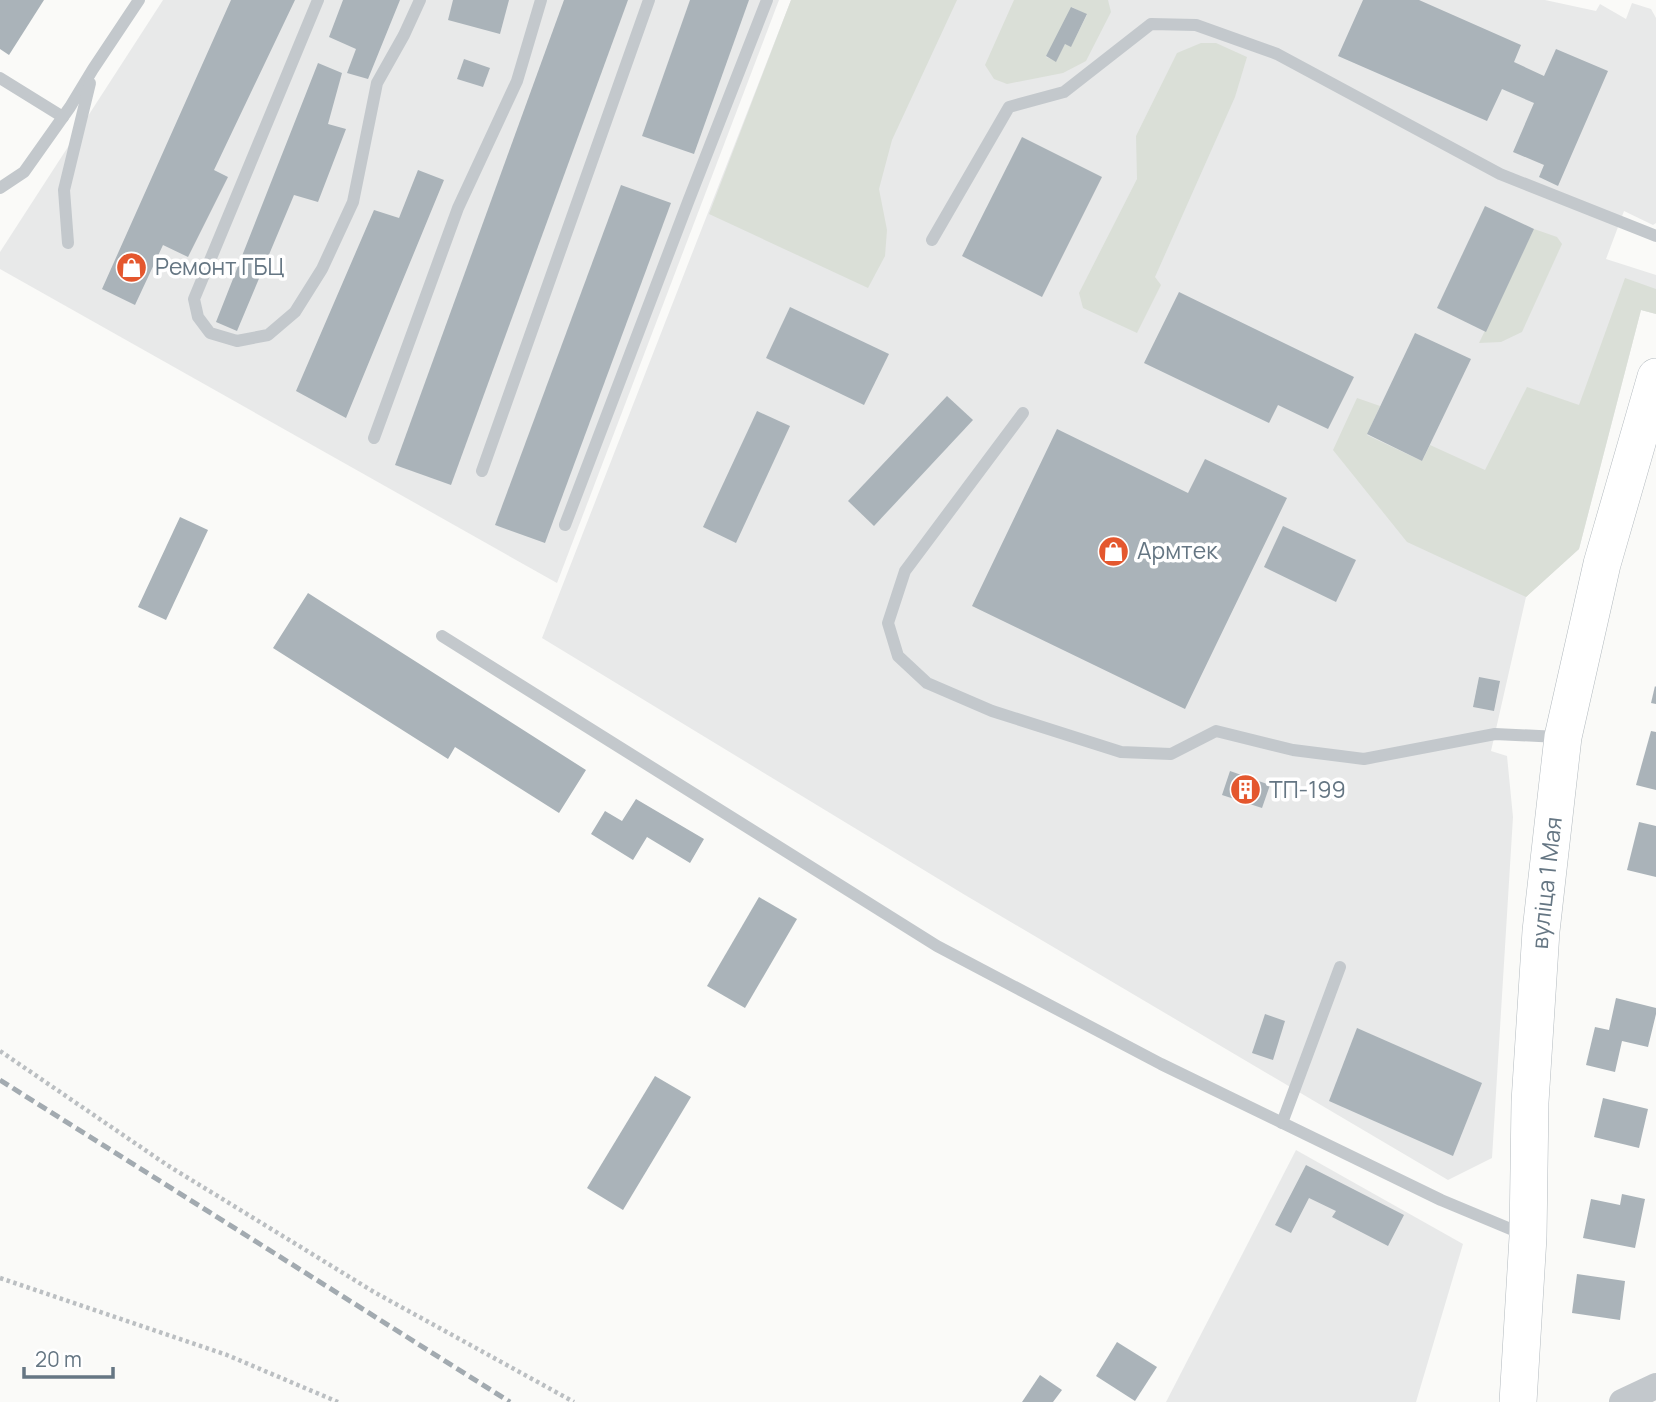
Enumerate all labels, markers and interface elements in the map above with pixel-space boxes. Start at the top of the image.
shop icon: Ремонт ГБЦ [115,250,149,284]
place label: Ремонт ГБЦ [155,250,284,282]
shop icon: Армтек [1097,534,1131,568]
place label: Армтек [1137,534,1218,566]
building icon: ТП-199 [1229,773,1263,807]
place label: ТП-199 [1269,773,1346,805]
street label: вуліца 1 Мая [1523,815,1569,950]
scale bar [24,1336,114,1380]
text: 20 m [35,1345,82,1373]

